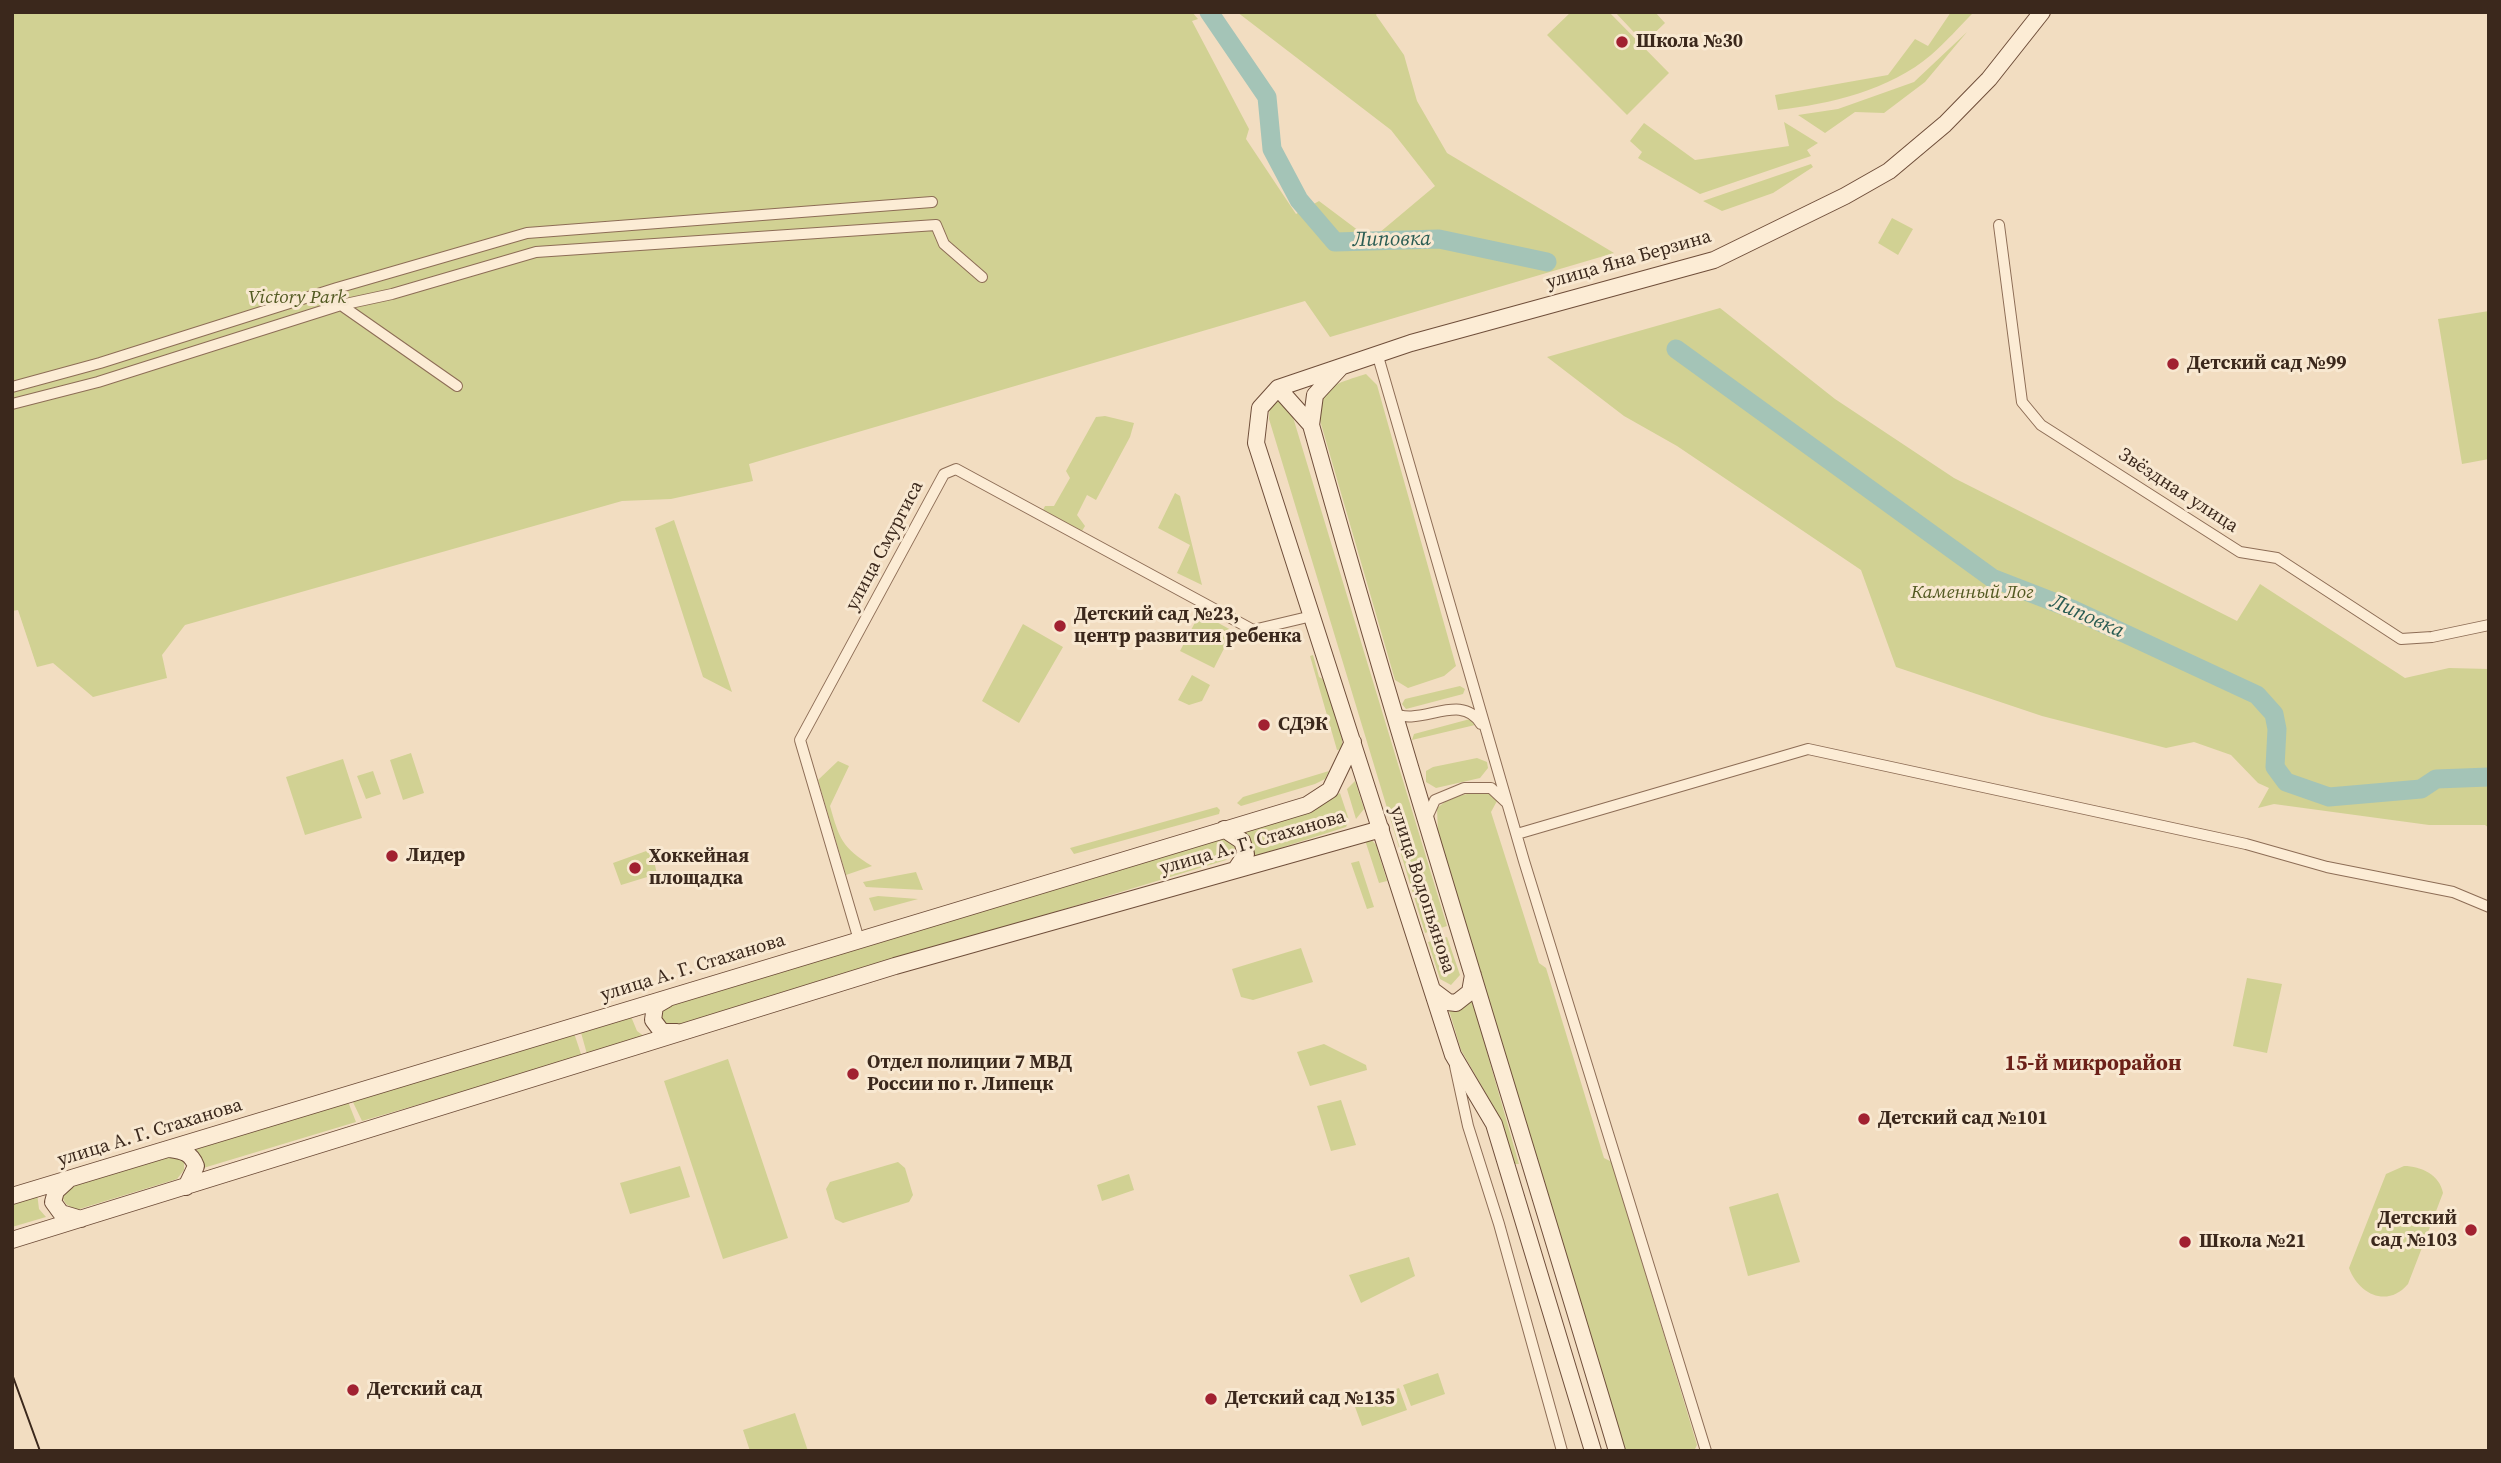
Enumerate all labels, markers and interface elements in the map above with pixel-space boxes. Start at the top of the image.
place label: Школа №30 [1636,31,1743,53]
marker: Школа №30 [1614,34,1630,50]
street label: улица Яна Берзина [1544,226,1714,294]
water label: Липовка [1353,227,1431,253]
park label: Victory Park [248,287,346,309]
place label: Детский сад №99 [2187,353,2347,375]
marker: Детский сад №99 [2165,356,2181,372]
street label: Звёздная улица [2114,444,2242,538]
street label: улица Смургиса [841,477,929,615]
park label: Каменный Лог [1911,582,2033,604]
water label: Липовка [2046,590,2128,644]
place label: Детский сад №23, центр развития ребенка [1074,604,1302,648]
marker: Детский сад №23, центр развития ребенка [1052,618,1068,634]
place label: СДЭК [1278,714,1328,736]
marker: СДЭК [1256,717,1272,733]
street label: улица Водопьянова [1384,804,1460,976]
street label: улица А. Г. Стаханова [1158,806,1348,880]
place label: Лидер [406,845,465,867]
place label: Хоккейная площадка [649,846,749,890]
marker: Лидер [384,848,400,864]
marker: Хоккейная площадка [627,860,643,876]
street label: улица А. Г. Стаханова [598,929,788,1007]
place label: Отдел полиции 7 МВД России по г. Липецк [867,1052,1072,1096]
district label: 15-й микрорайон [2005,1052,2181,1078]
marker: Отдел полиции 7 МВД России по г. Липецк [845,1066,861,1082]
street label: улица А. Г. Стаханова [55,1094,245,1172]
place label: Детский сад №101 [1878,1108,2048,1130]
marker: Детский сад №101 [1856,1111,1872,1127]
place label: Детский сад №103 [2371,1208,2457,1252]
marker: Детский сад №103 [2463,1222,2479,1238]
place label: Школа №21 [2199,1231,2306,1253]
marker: Школа №21 [2177,1234,2193,1250]
place label: Детский сад [367,1379,482,1401]
marker: Детский сад [345,1382,361,1398]
place label: Детский сад №135 [1225,1388,1395,1410]
marker: Детский сад №135 [1203,1391,1219,1407]

